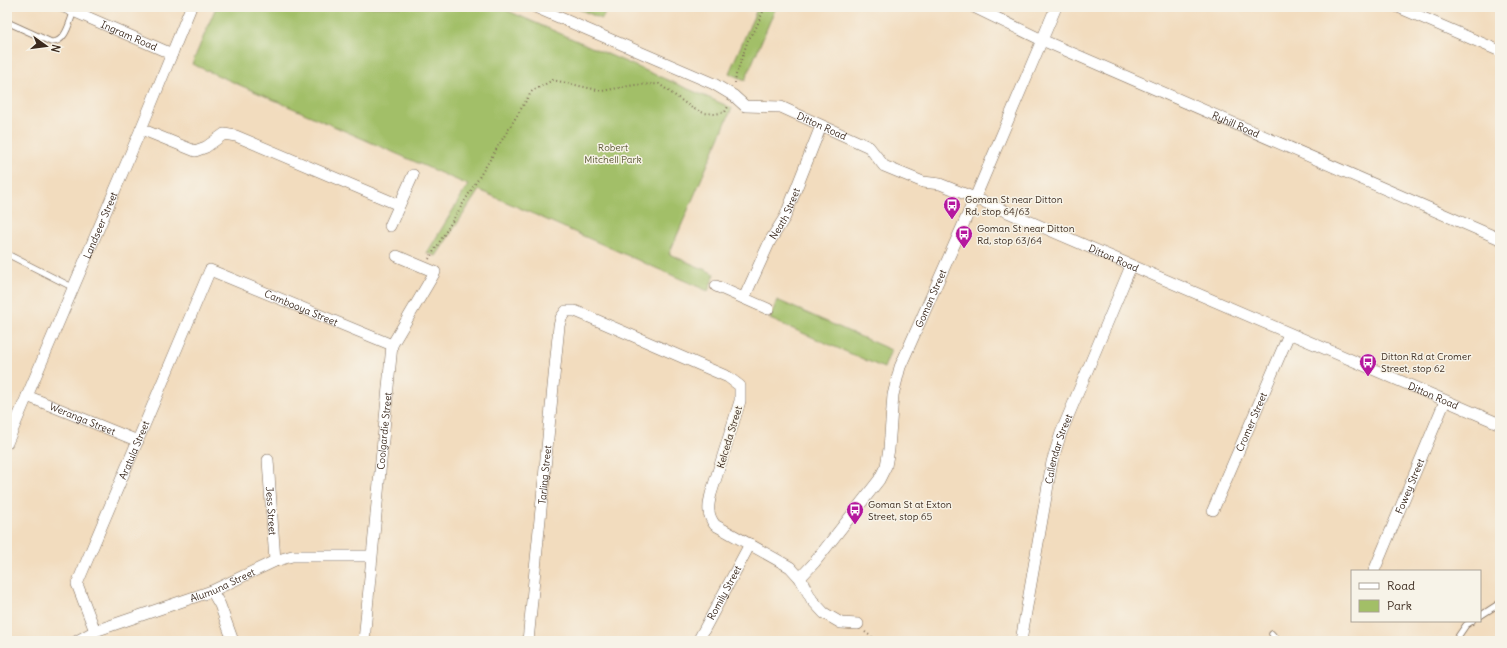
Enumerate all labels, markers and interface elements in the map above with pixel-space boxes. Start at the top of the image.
street label: Ingram Road [99,18,159,54]
north arrow [26,26,66,66]
text: N [48,43,63,54]
street label: Ditton Road [795,109,849,143]
street label: Ryhill Road [1210,109,1262,141]
park label: Robert Mitchell Park [584,141,642,166]
street label: Neath Street [767,185,803,242]
street label: Landseer Street [81,189,121,261]
place label: Goman St near Ditton Rd, stop 64/63 [965,193,1063,218]
bus stop icon: Goman St near Ditton Rd, stop 64/63 [942,195,962,220]
place label: Goman St near Ditton Rd, stop 63/64 [977,222,1075,247]
bus stop icon: Goman St near Ditton Rd, stop 63/64 [954,224,974,249]
street label: Ditton Road [1087,242,1141,275]
street label: Goman Street [912,267,950,330]
street label: Cambooya Street [262,287,340,329]
place label: Ditton Rd at Cromer Street, stop 62 [1381,350,1471,375]
bus stop icon: Ditton Rd at Cromer Street, stop 62 [1358,352,1378,377]
street label: Ditton Road [1406,379,1460,412]
street label: Cromer Street [1233,390,1270,454]
street label: Coolgardie Street [374,391,395,470]
street label: Weranga Street [48,400,118,438]
street label: Kelceda Street [714,404,745,470]
street label: Callendar Street [1042,411,1076,485]
street label: Aratula Street [116,418,153,481]
street label: Tarling Street [535,444,554,505]
street label: Fowey Street [1393,456,1428,516]
street label: Jess Street [263,486,279,536]
place label: Goman St at Exton Street, stop 65 [868,498,952,523]
bus stop icon: Goman St at Exton Street, stop 65 [845,500,865,525]
street label: Romily Street [705,563,745,622]
street label: Alumuna Street [188,565,258,605]
legend [1351,570,1481,622]
text: Road [1387,578,1415,593]
text: Park [1387,598,1412,613]

